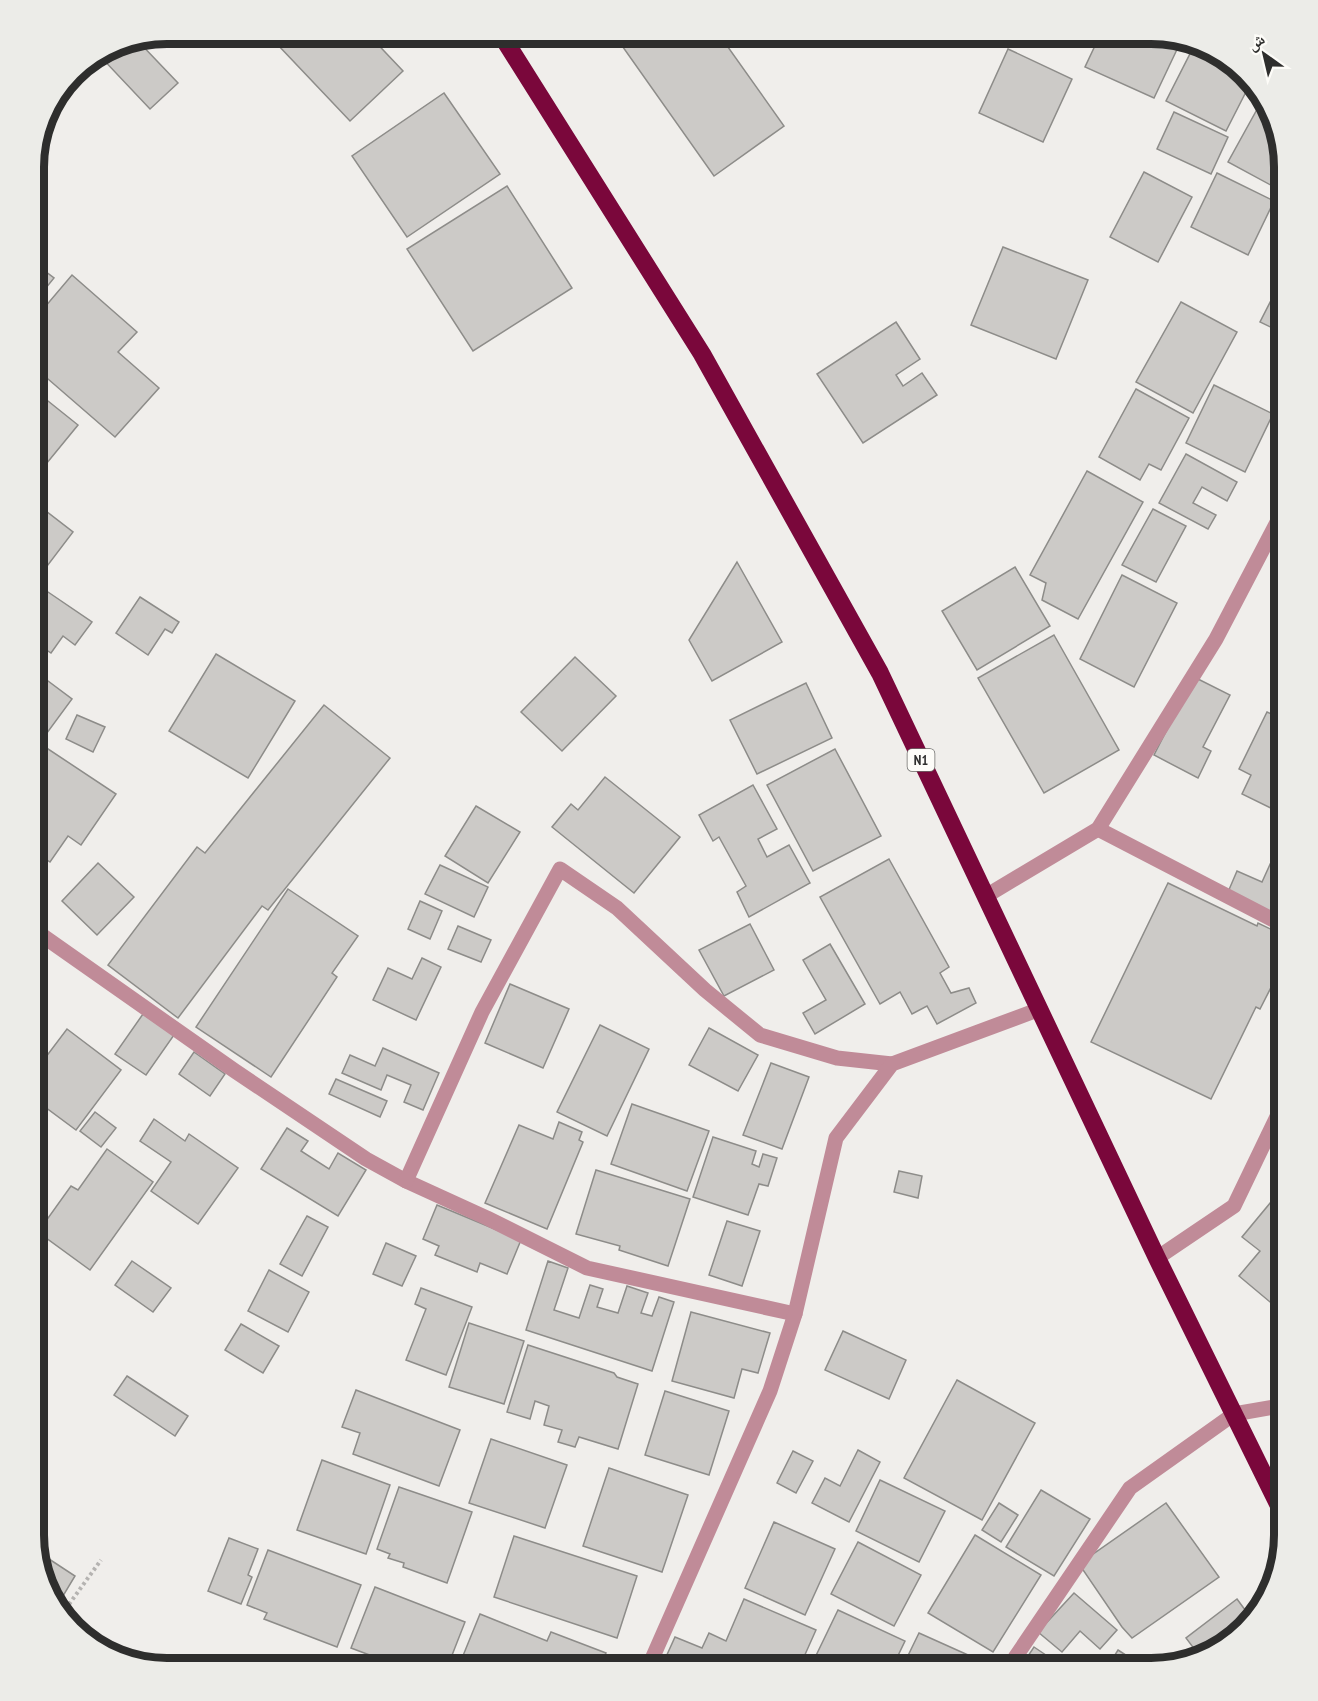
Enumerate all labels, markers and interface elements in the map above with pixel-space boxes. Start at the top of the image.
north arrow [1234,24,1294,84]
text: ش [1243,29,1268,55]
road number: N1 [908,749,934,771]

